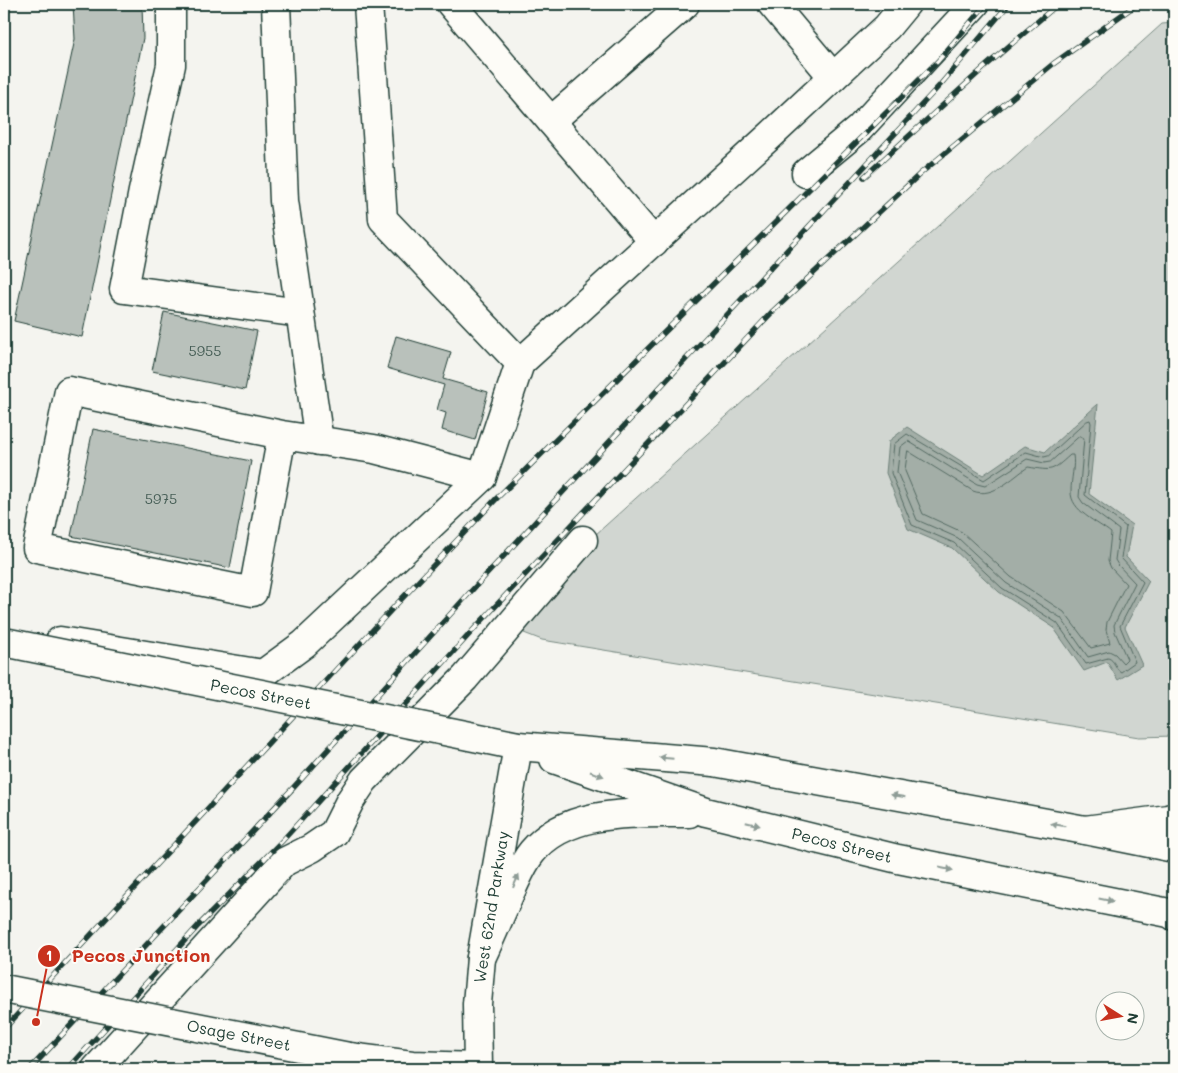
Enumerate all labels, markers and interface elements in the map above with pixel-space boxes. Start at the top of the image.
house number: 5955 [189,341,221,360]
house number: 5975 [145,489,177,508]
street label: Pecos Street [209,673,313,714]
one-way arrow [657,754,673,762]
one-way arrow [589,771,604,778]
one-way arrow [889,791,905,799]
one-way arrow [746,820,761,828]
one-way arrow [1049,820,1065,828]
street label: Pecos Street [790,822,894,867]
street label: West 62nd Parkway [468,829,513,984]
one-way arrow [939,865,955,873]
one-way arrow [512,874,520,888]
one-way arrow [1098,896,1113,904]
callout: Pecos Junction [37,939,220,972]
text: Pecos Junction [72,943,210,967]
text: 1 [46,945,52,965]
north arrow [1096,990,1146,1040]
text: N [1123,1012,1144,1026]
street label: Osage Street [185,1014,293,1055]

